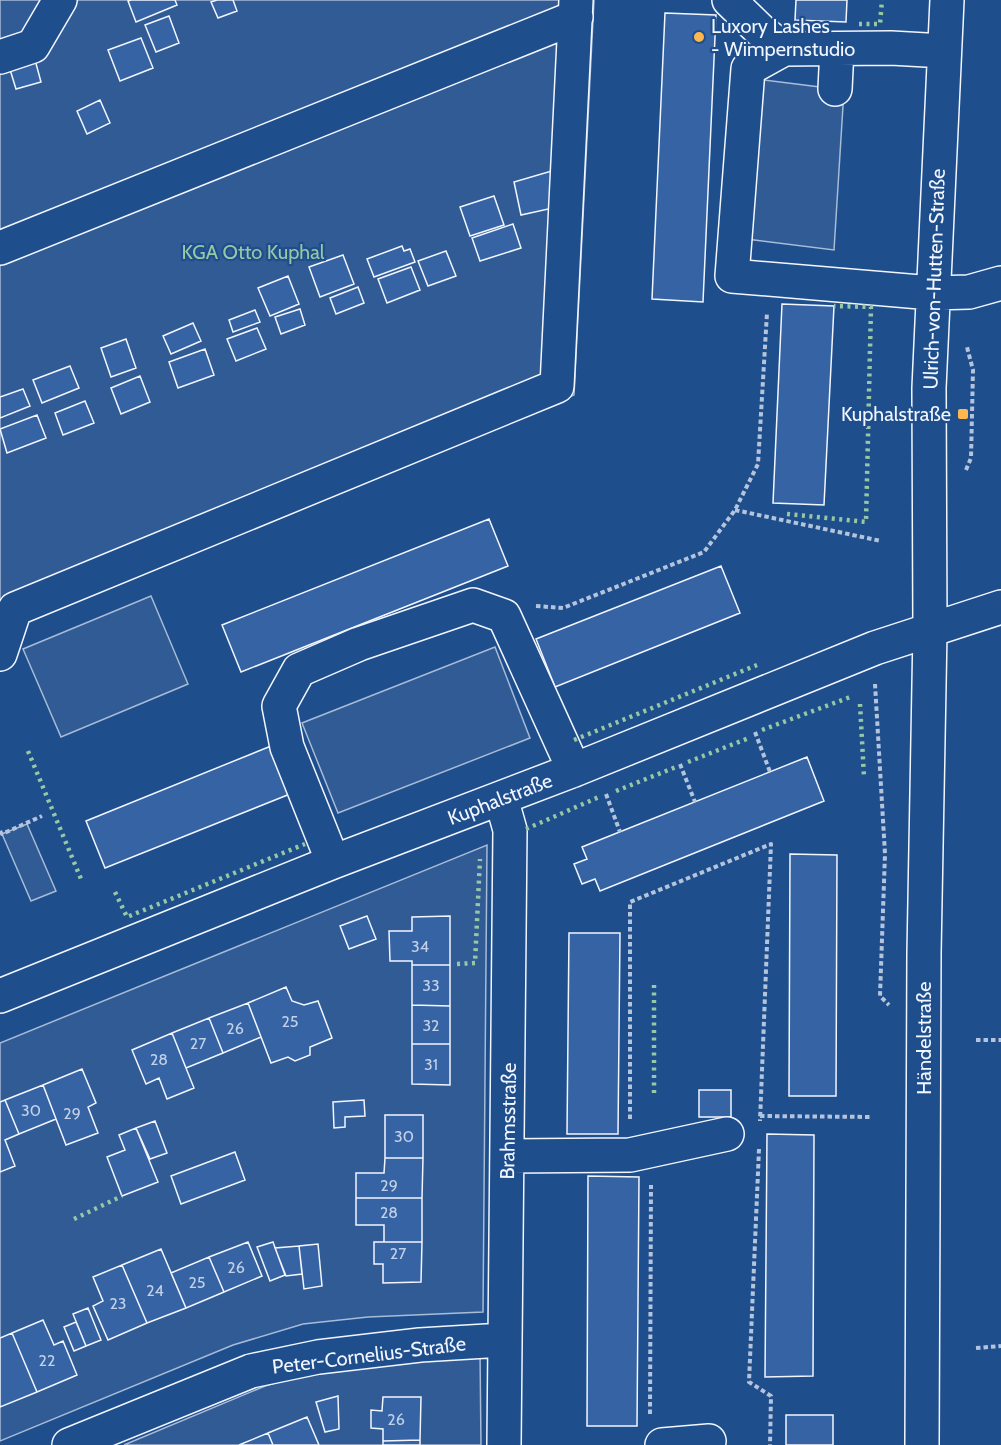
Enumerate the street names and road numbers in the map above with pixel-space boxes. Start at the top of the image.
street label: Ulrich-von-Hutten-Straße [918,168,950,390]
street label: Kuphalstraße [444,768,556,830]
street label: Händelstraße [912,981,936,1095]
street label: Brahmsstraße [495,1062,521,1180]
street label: Peter-Cornelius-Straße [271,1331,467,1379]

